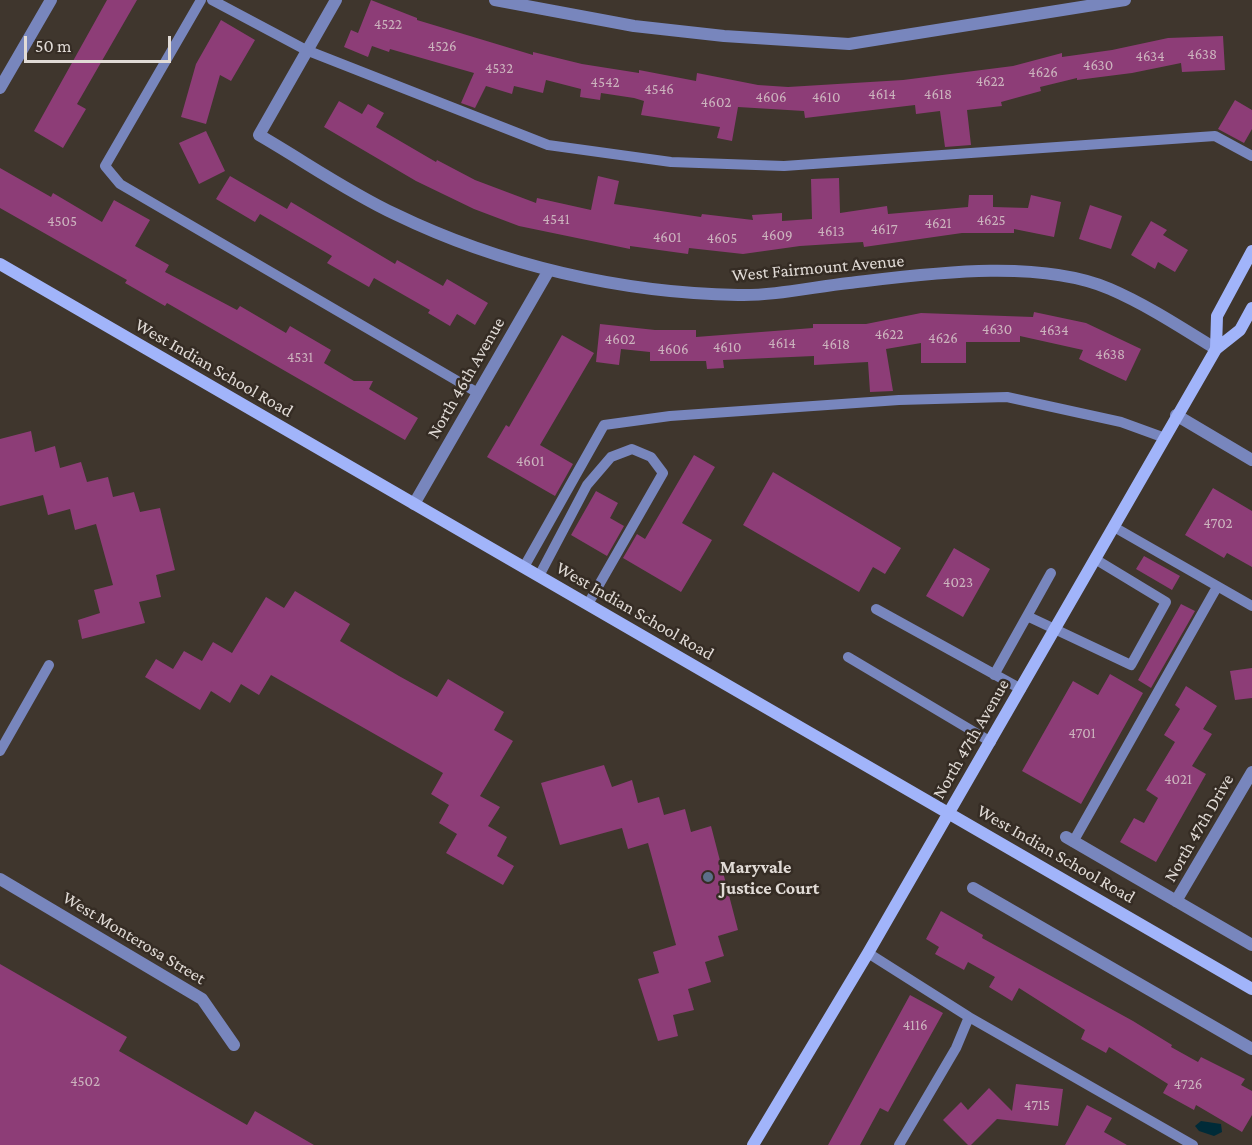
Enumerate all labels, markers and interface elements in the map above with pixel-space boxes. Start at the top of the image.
house number: 4522 [374,15,402,33]
scale bar [27,24,174,62]
text: 50 m [35,36,72,56]
house number: 4526 [427,37,457,55]
house number: 4638 [1187,45,1217,63]
house number: 4634 [1135,47,1165,65]
house number: 4630 [1083,56,1113,74]
house number: 4532 [485,59,513,77]
house number: 4626 [1028,63,1058,81]
house number: 4622 [975,72,1005,90]
house number: 4542 [590,73,620,91]
house number: 4546 [644,80,674,98]
house number: 4614 [868,85,896,103]
house number: 4618 [924,85,952,103]
house number: 4606 [755,88,787,106]
house number: 4610 [812,88,840,106]
house number: 4602 [701,93,731,111]
house number: 4541 [542,210,570,228]
house number: 4625 [976,211,1006,229]
house number: 4505 [47,212,77,230]
house number: 4621 [924,214,952,232]
house number: 4617 [870,220,898,238]
house number: 4613 [817,222,845,240]
house number: 4609 [761,226,793,244]
house number: 4601 [653,228,681,246]
house number: 4605 [707,229,737,247]
street label: West Fairmount Avenue [731,250,905,286]
street label: West Indian School Road [131,314,297,422]
street label: North 46th Avenue [423,314,509,442]
house number: 4630 [982,320,1012,338]
house number: 4634 [1039,321,1069,339]
house number: 4622 [874,325,904,343]
house number: 4626 [928,329,958,347]
house number: 4602 [605,330,635,348]
house number: 4614 [768,334,796,352]
house number: 4618 [822,335,850,353]
house number: 4610 [713,338,741,356]
house number: 4606 [657,340,689,358]
house number: 4638 [1095,345,1125,363]
house number: 4531 [287,348,313,366]
house number: 4601 [516,452,544,470]
house number: 4702 [1203,514,1233,532]
street label: West Indian School Road [552,557,718,665]
house number: 4023 [943,573,973,591]
street label: North 47th Avenue [928,675,1014,803]
house number: 4701 [1068,724,1096,742]
street label: North 47th Drive [1159,770,1239,886]
house number: 4021 [1164,770,1192,788]
street label: West Indian School Road [973,800,1139,908]
place label: Maryvale Justice Court [720,856,819,898]
marker: Maryvale Justice Court [701,870,715,884]
street label: West Monterosa Street [58,887,210,989]
house number: 4116 [902,1016,928,1034]
house number: 4502 [70,1072,100,1090]
house number: 4726 [1174,1075,1202,1093]
house number: 4715 [1024,1096,1050,1114]

